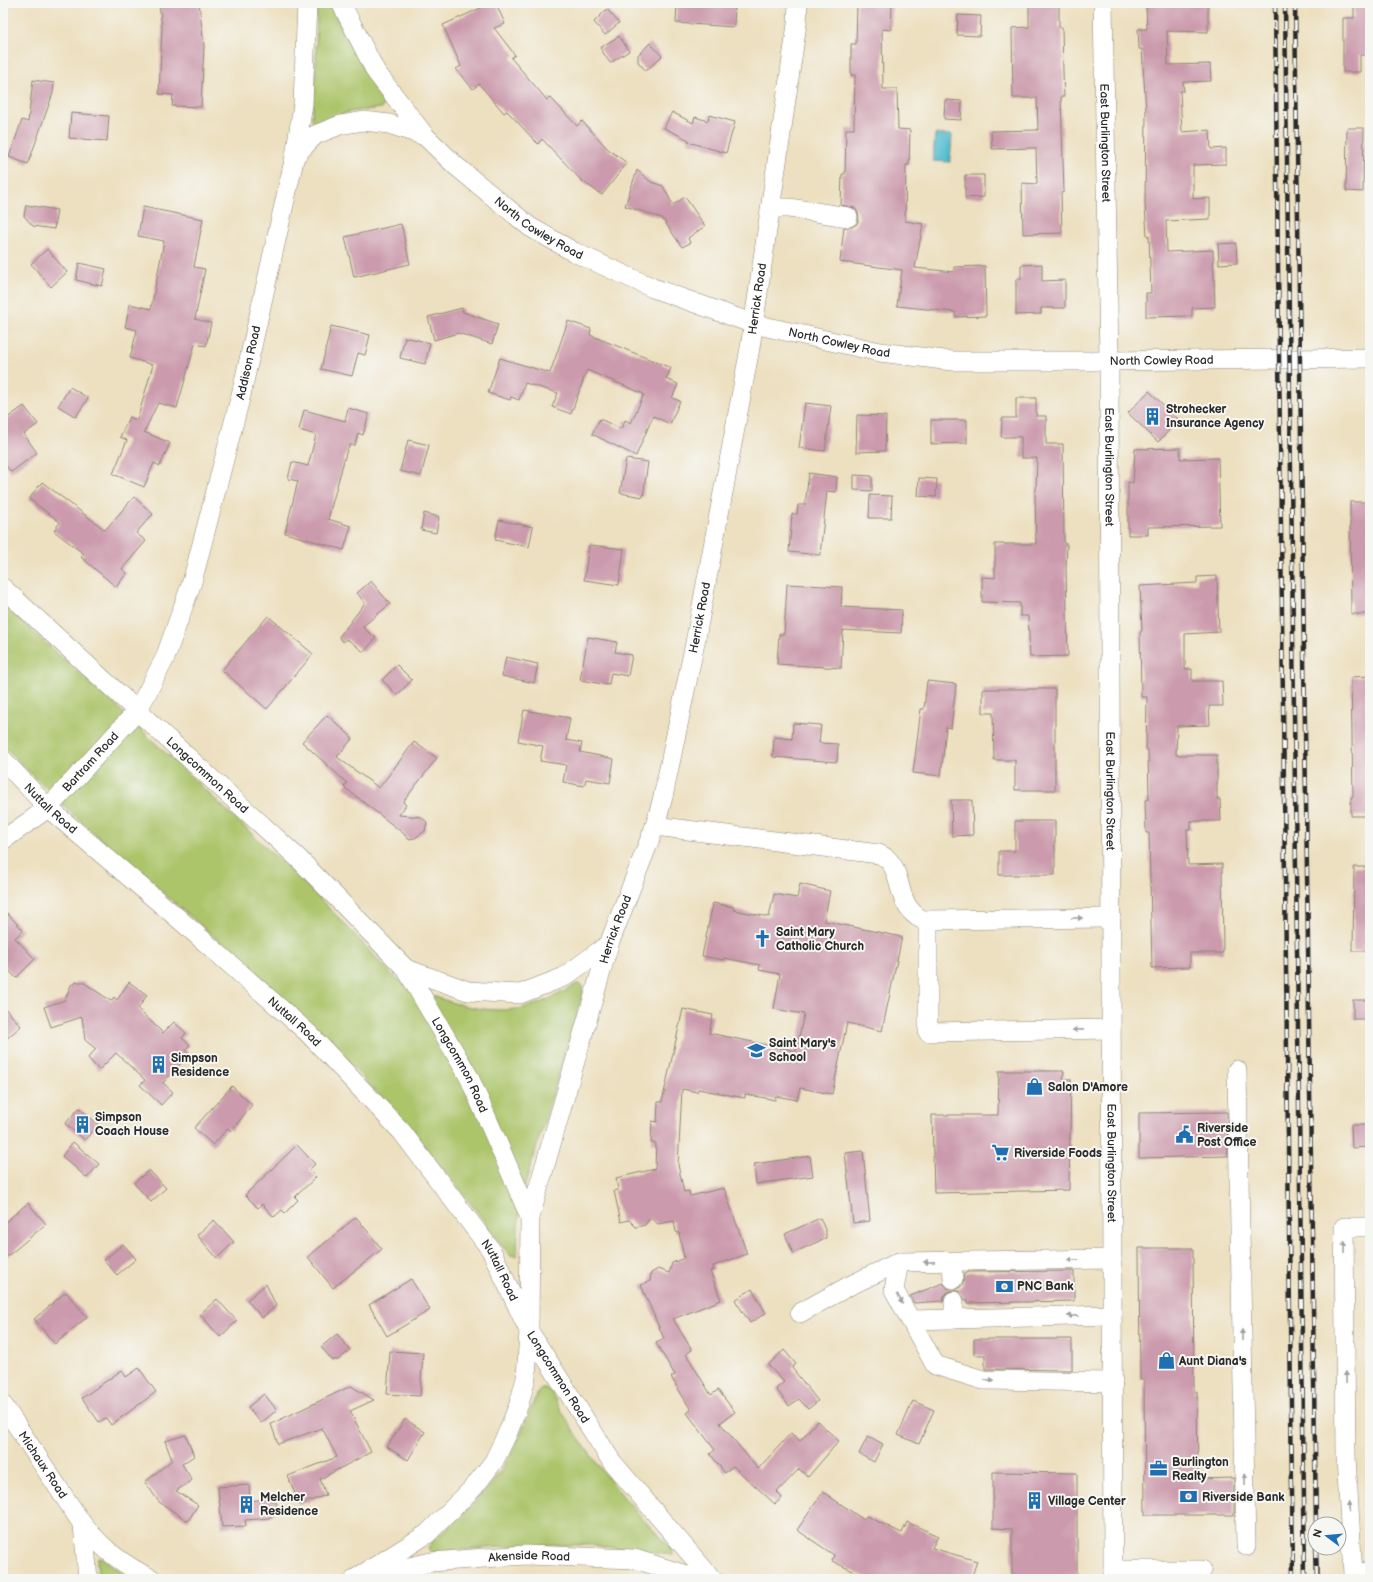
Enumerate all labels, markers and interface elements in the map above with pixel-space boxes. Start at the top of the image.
street label: East Burlington Street [1097,83,1114,203]
street label: North Cowley Road [491,193,586,263]
street label: Herrick Road [745,262,770,336]
street label: Addison Road [233,324,264,401]
street label: North Cowley Road [787,324,891,361]
street label: North Cowley Road [1110,352,1214,368]
place label: Strohecker Insurance Agency [1166,402,1265,431]
building icon: Strohecker Insurance Agency [1143,406,1163,426]
street label: East Burlington Street [1102,407,1117,527]
street label: Herrick Road [686,581,714,655]
street label: Bartram Road [59,728,122,795]
street label: East Burlington Street [1103,731,1118,851]
street label: Longcommon Road [163,734,252,816]
street label: Nuttall Road [21,780,80,837]
street label: Herrick Road [596,893,635,965]
one-way arrow [1071,915,1084,921]
place label: Saint Mary Catholic Church [776,925,864,954]
church icon: Saint Mary Catholic Church [753,929,773,949]
street label: Nuttall Road [265,993,325,1050]
street label: Longcommon Road [428,1015,491,1115]
one-way arrow [1071,1027,1084,1033]
place label: Saint Mary's School [769,1036,836,1065]
school or university icon: Saint Mary's School [746,1040,766,1060]
place label: Simpson Residence [171,1051,229,1080]
building icon: Simpson Residence [148,1055,168,1075]
shop icon: Salon D'Amore [1025,1077,1045,1097]
place label: Salon D'Amore [1048,1080,1128,1095]
street label: East Burlington Street [1104,1103,1119,1223]
place label: Simpson Coach House [95,1110,169,1139]
building icon: Simpson Coach House [72,1114,92,1134]
place label: Riverside Post Office [1197,1121,1256,1150]
public building icon: Riverside Post Office [1174,1125,1194,1145]
supermarket icon: Riverside Foods [991,1143,1011,1163]
place label: Riverside Foods [1014,1146,1102,1161]
street label: Nuttall Road [478,1236,521,1304]
one-way arrow [1341,1241,1348,1253]
one-way arrow [1066,1257,1079,1263]
one-way arrow [922,1259,935,1265]
bank icon: PNC Bank [994,1276,1014,1296]
place label: PNC Bank [1017,1279,1074,1294]
one-way arrow [896,1294,903,1305]
one-way arrow [1066,1313,1079,1319]
street label: Longcommon Road [523,1328,593,1426]
one-way arrow [1239,1328,1245,1341]
shop icon: Aunt Diana's [1156,1351,1176,1371]
place label: Aunt Diana's [1178,1354,1247,1369]
one-way arrow [1343,1370,1349,1383]
one-way arrow [983,1376,995,1383]
street label: Michaux Road [15,1428,71,1501]
place label: Burlington Realty [1172,1455,1229,1484]
office icon: Burlington Realty [1149,1459,1169,1479]
one-way arrow [1242,1472,1248,1485]
bank icon: Riverside Bank [1179,1487,1199,1507]
place label: Melcher Residence [260,1490,318,1519]
place label: Riverside Bank [1202,1490,1285,1505]
building icon: Village Center [1025,1491,1045,1511]
building icon: Melcher Residence [237,1494,257,1514]
place label: Village Center [1048,1494,1126,1509]
one-way arrow [1346,1500,1352,1513]
north arrow [1307,1516,1347,1556]
text: N [1310,1528,1325,1539]
street label: Akenside Road [488,1547,571,1565]

